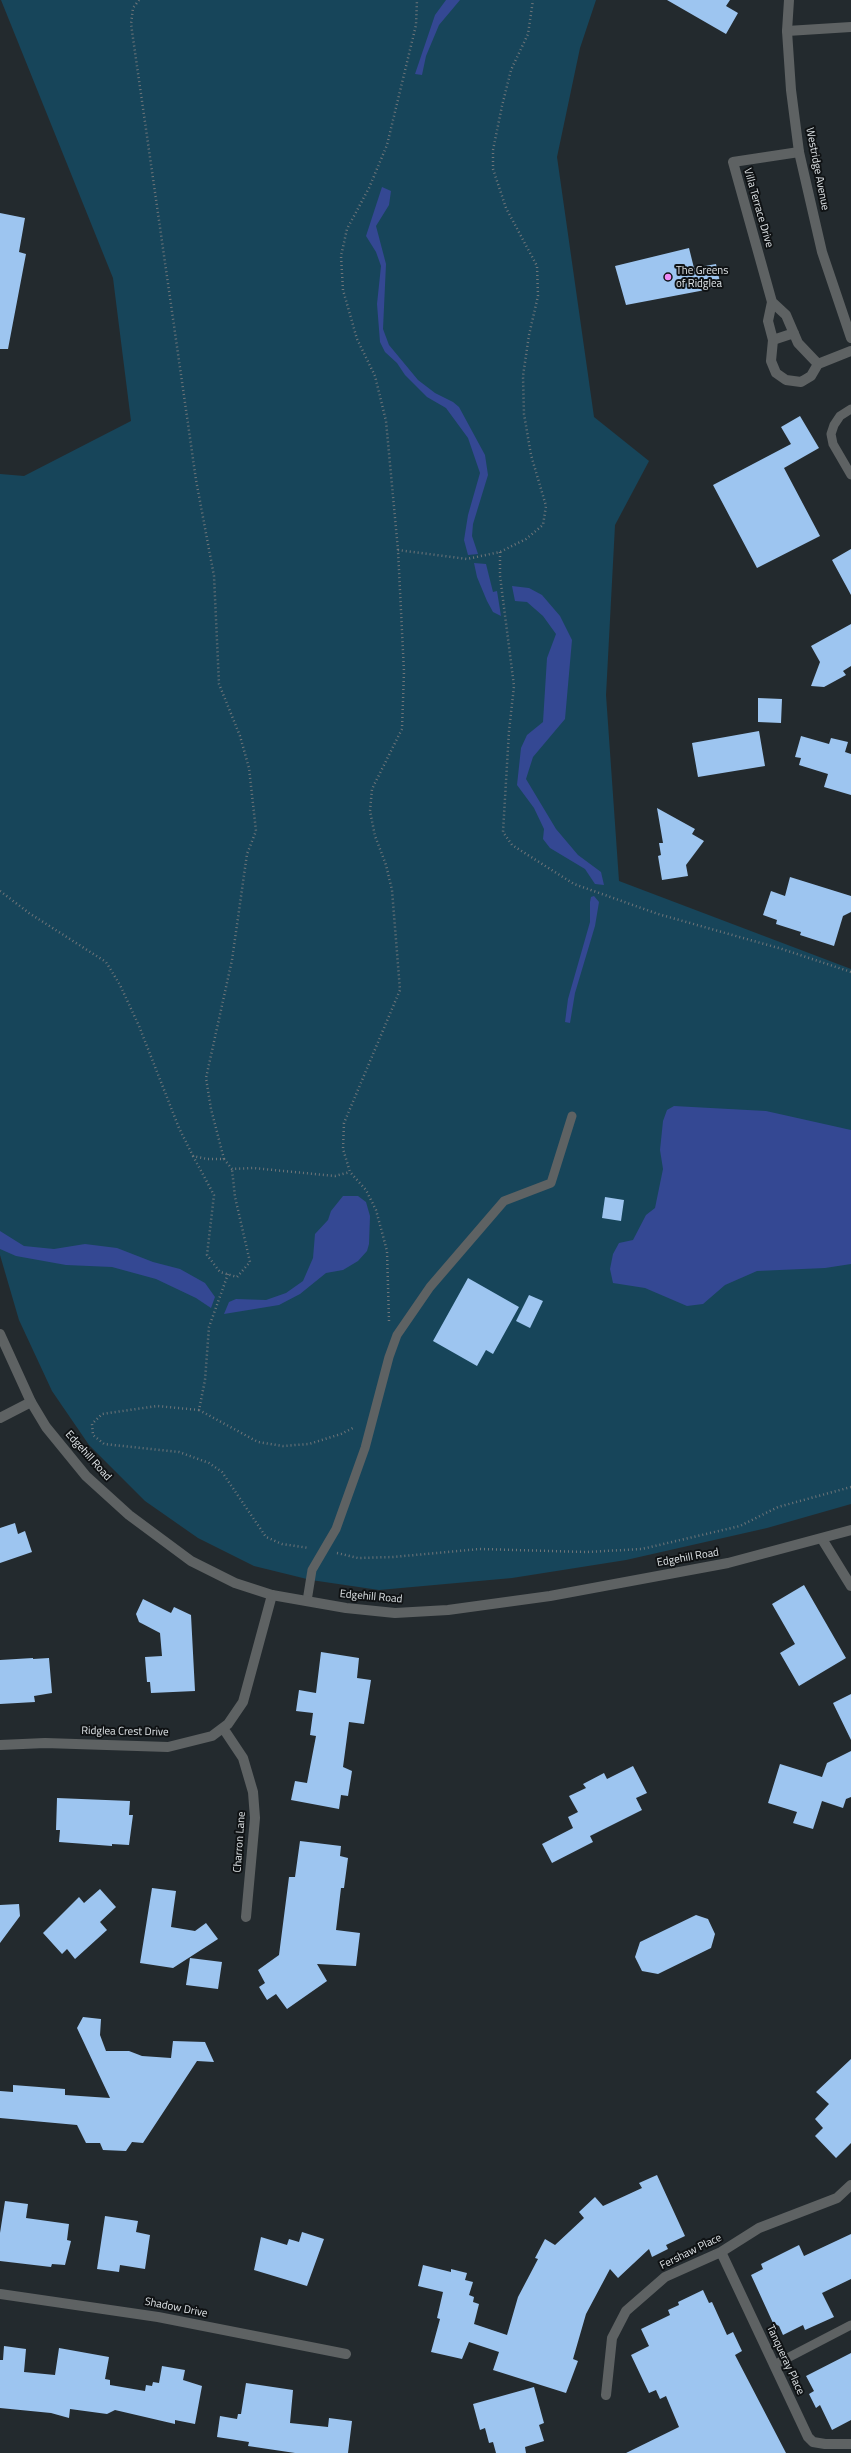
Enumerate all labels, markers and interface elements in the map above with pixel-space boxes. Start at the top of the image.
street label: Westridge Avenue [802,126,832,212]
street label: Villa Terrace Drive [740,167,776,249]
place label: The Greens of Ridglea [676,264,728,290]
marker: The Greens of Ridglea [663,272,673,282]
street label: Edgehill Road [62,1428,114,1484]
street label: Edgehill Road [656,1546,720,1570]
street label: Edgehill Road [339,1588,403,1606]
street label: Ridglea Crest Drive [81,1725,169,1739]
street label: Charron Lane [231,1811,249,1873]
street label: Fershaw Place [658,2231,724,2273]
street label: Shadow Drive [143,2295,209,2321]
street label: Tanqueray Place [763,2323,807,2397]

